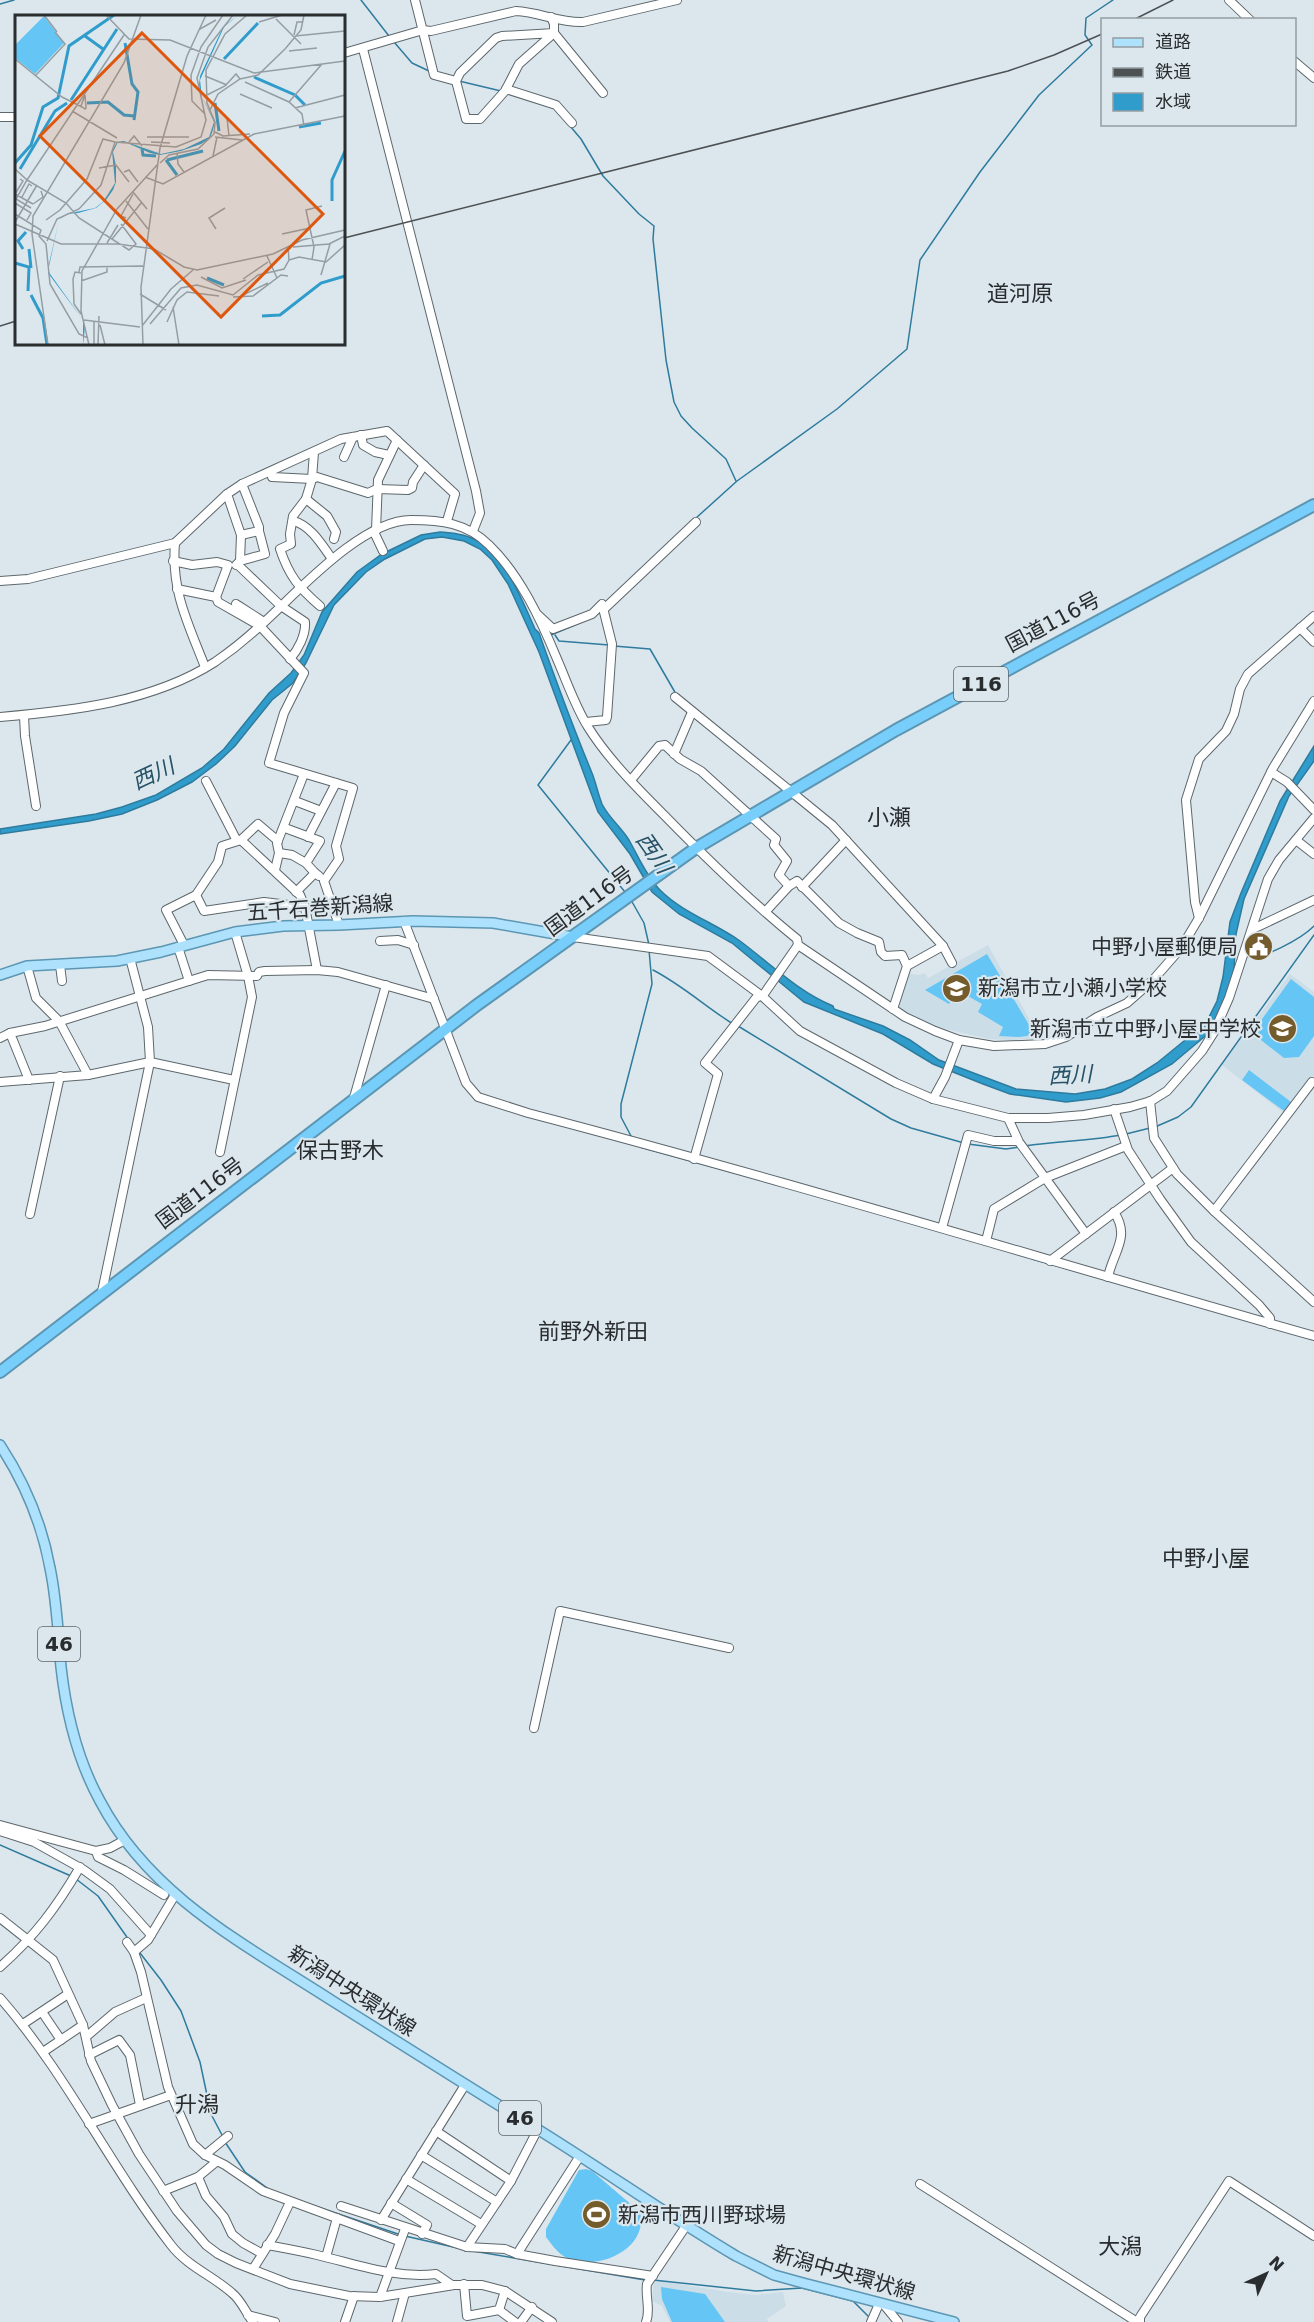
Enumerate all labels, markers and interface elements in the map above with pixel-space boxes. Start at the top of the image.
inset map [15,15,345,345]
legend [1101,18,1296,126]
text: 道路 [1155,31,1191,52]
text: 鉄道 [1155,61,1191,82]
text: 水域 [1155,91,1191,112]
district label: 道河原 [987,281,1053,306]
street label: 国道116号 [1002,587,1104,657]
road number: 116 [954,667,1008,701]
water label: 西川 [128,753,180,795]
district label: 小瀬 [867,805,911,830]
water label: 西川 [631,828,678,880]
street label: 国道116号 [540,861,638,941]
street label: 五千石巻新潟線 [246,891,394,925]
public building icon: 中野小屋郵便局 [1243,931,1275,963]
place label: 中野小屋郵便局 [1091,935,1238,959]
school or university icon: 新潟市立小瀬小学校 [941,972,973,1004]
place label: 新潟市立小瀬小学校 [978,976,1167,1000]
school or university icon: 新潟市立中野小屋中学校 [1266,1013,1298,1045]
place label: 新潟市立中野小屋中学校 [1030,1017,1261,1041]
water label: 西川 [1047,1061,1095,1089]
district label: 保古野木 [296,1138,384,1163]
street label: 国道116号 [152,1152,248,1234]
district label: 前野外新田 [538,1319,648,1344]
district label: 中野小屋 [1162,1546,1250,1571]
road number: 46 [38,1627,80,1661]
street label: 新潟中央環状線 [284,1941,420,2041]
district label: 升潟 [175,2092,219,2117]
road number: 46 [499,2101,541,2135]
sports icon: 新潟市西川野球場 [581,2199,613,2231]
place label: 新潟市西川野球場 [618,2203,786,2227]
district label: 大潟 [1098,2234,1142,2259]
street label: 新潟中央環状線 [770,2241,918,2305]
north arrow [1236,2244,1296,2304]
text: N [1265,2252,1288,2275]

